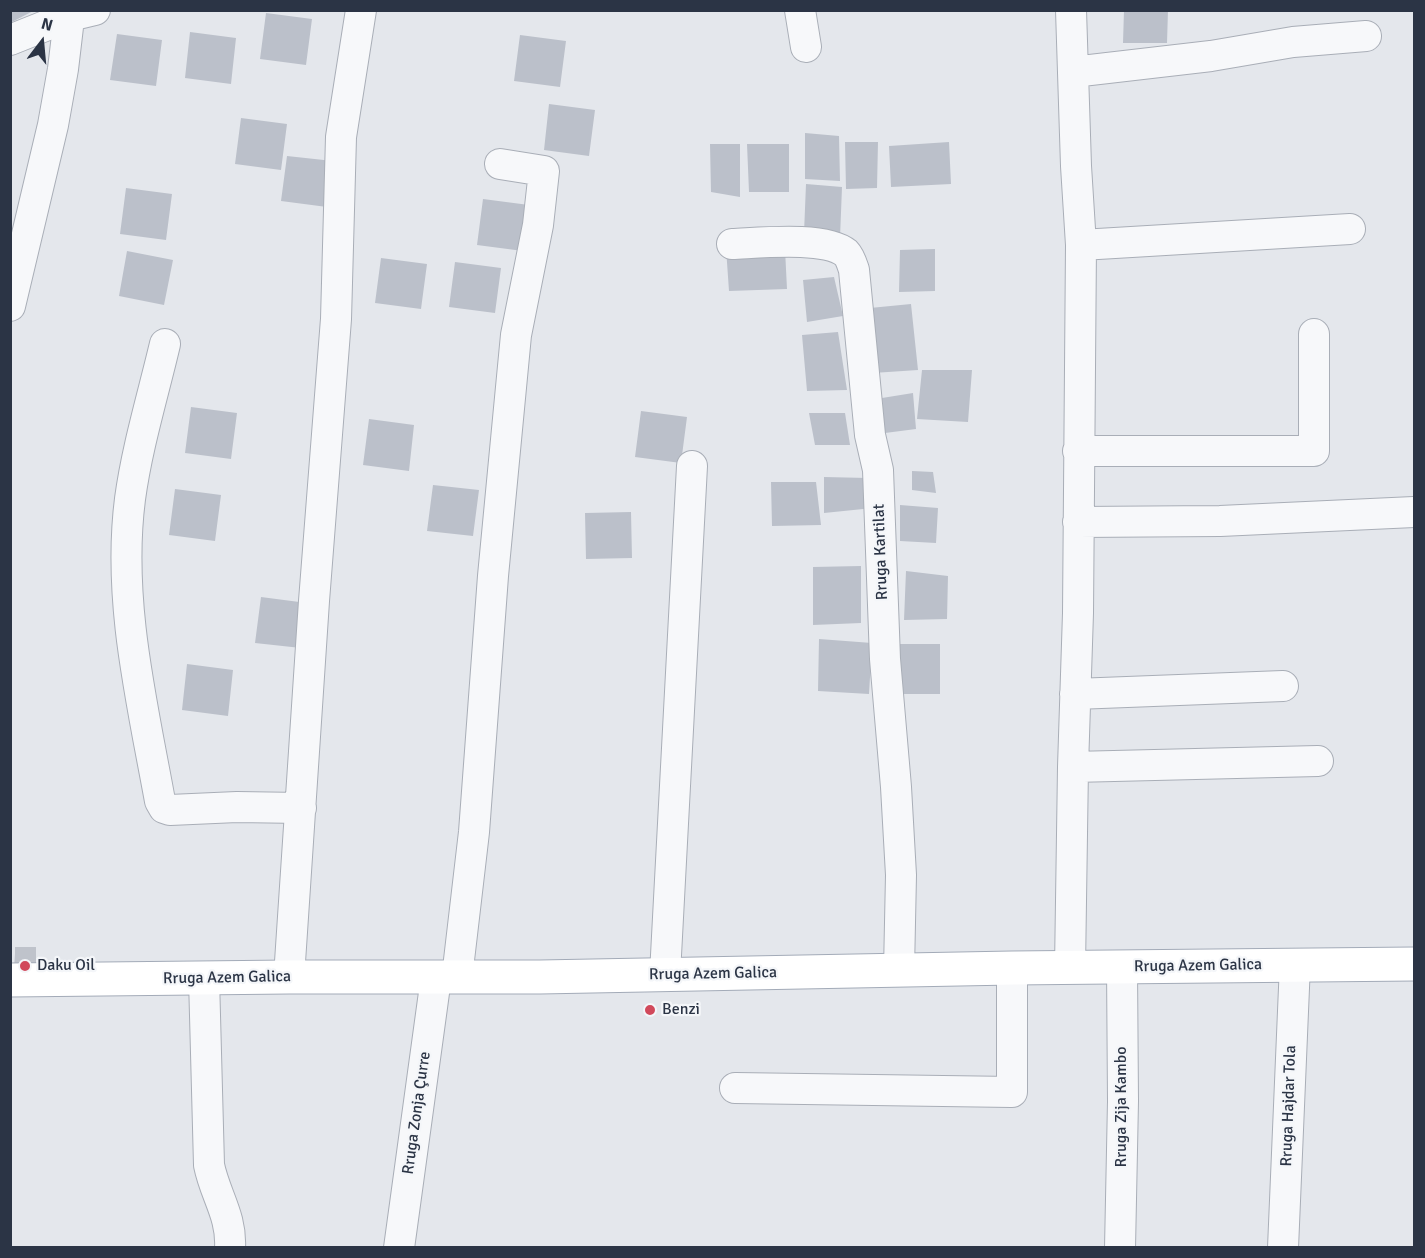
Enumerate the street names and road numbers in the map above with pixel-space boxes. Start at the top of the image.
street label: Rruga Kartilat [870,503,892,601]
street label: Rruga Azem Galica [1134,955,1262,977]
street label: Rruga Azem Galica [649,963,777,985]
street label: Rruga Azem Galica [163,967,291,989]
street label: Rruga Hajdar Tola [1277,1045,1301,1167]
street label: Rruga Zija Kambo [1112,1047,1132,1167]
street label: Rruga Zonja Çurre [399,1050,435,1176]

